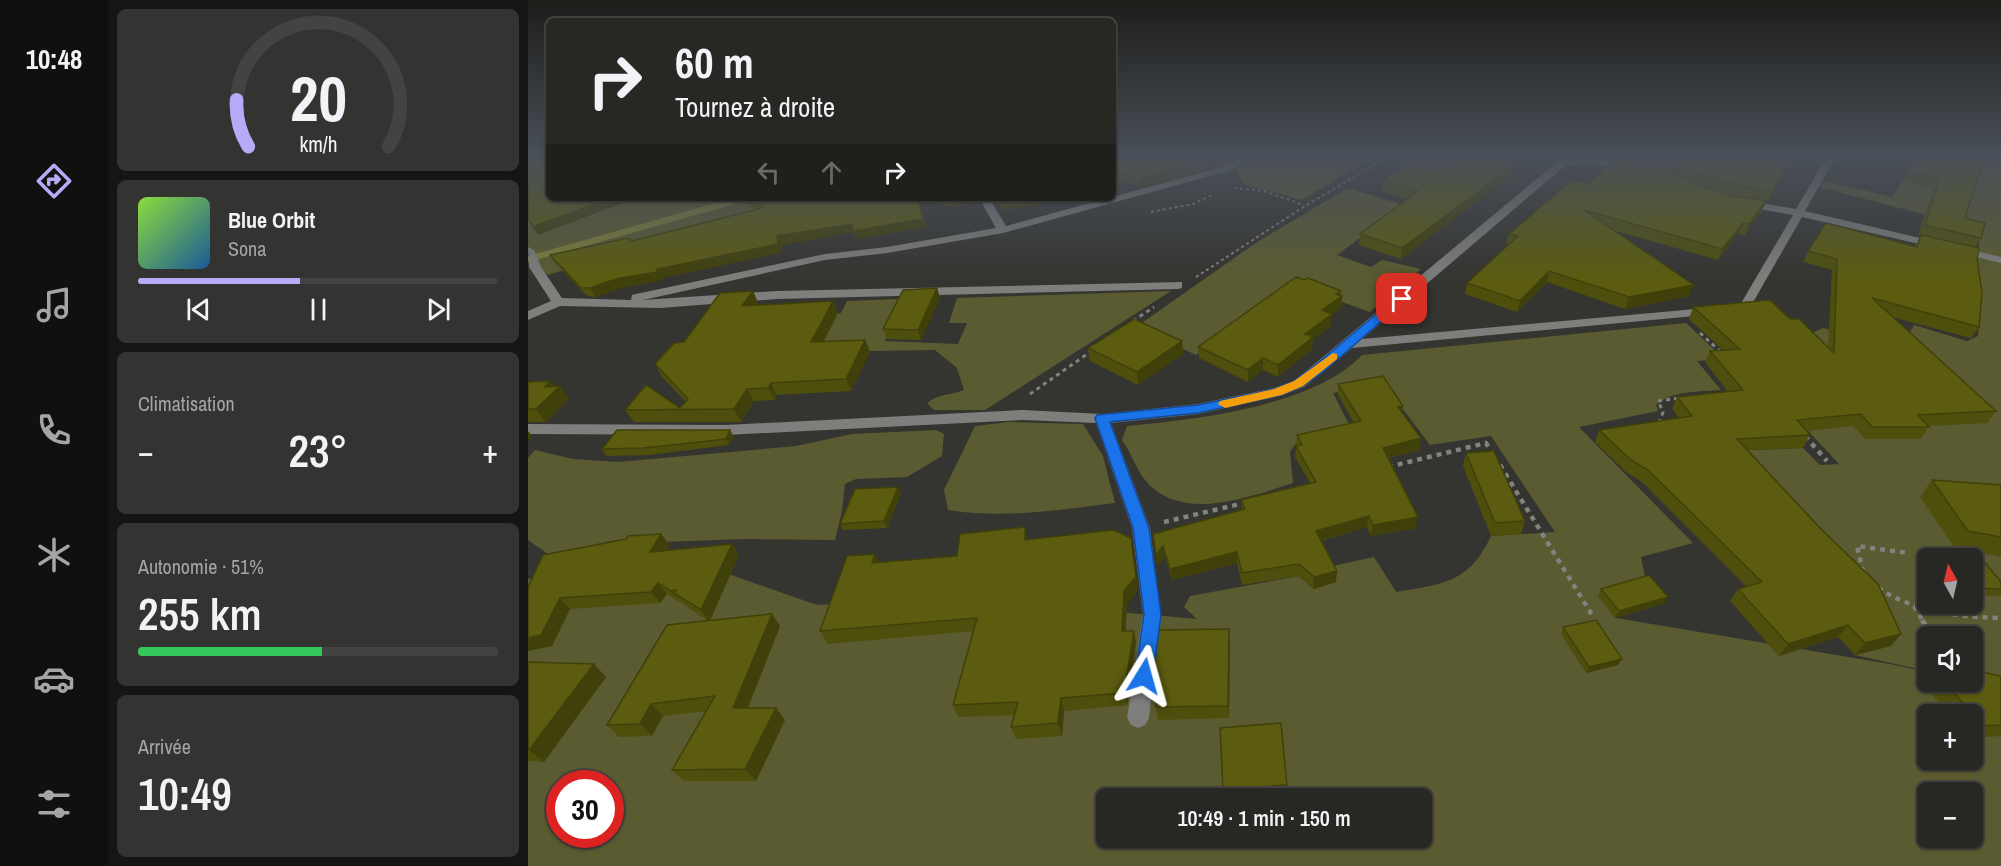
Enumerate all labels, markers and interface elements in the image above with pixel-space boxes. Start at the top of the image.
text: 60 m [675,35,754,91]
text: 10:48 [26,41,82,77]
icon: right [576,42,654,120]
text: 20 [290,56,346,140]
text: Tournez à droite [675,89,835,125]
text: km/h [299,131,337,160]
icon: left [752,156,785,189]
icon: ahead [815,156,848,189]
icon: right [878,156,911,189]
icon: directions [33,160,75,202]
text: Blue Orbit [228,205,315,235]
text: Sona [228,235,266,262]
pin [1376,273,1427,324]
icon: arrive [1385,282,1418,315]
icon: music [33,284,75,326]
icon: previous [182,293,215,326]
icon: pause [302,293,335,326]
icon: next [422,293,455,326]
text: Climatisation [138,390,235,417]
icon: phone [33,409,75,451]
text: 23° [288,420,348,481]
text: − [138,429,154,473]
text: + [482,429,498,473]
icon: climate [33,534,75,576]
north arrow [1917,548,1983,614]
map controls [1917,548,1983,848]
text: Autonomie · 51% [138,553,264,580]
text: 255 km [138,583,262,644]
button: sound [1917,626,1983,692]
position arrow [1112,644,1176,708]
icon: car [33,658,75,700]
button: + [1917,704,1983,770]
text: Arrivée [138,733,191,760]
text: 10:49 [138,763,232,824]
speed limit sign: 30 [546,770,624,848]
button: − [1917,782,1983,848]
icon: filters [33,783,75,825]
text: 10:49 · 1 min · 150 m [1177,803,1351,833]

